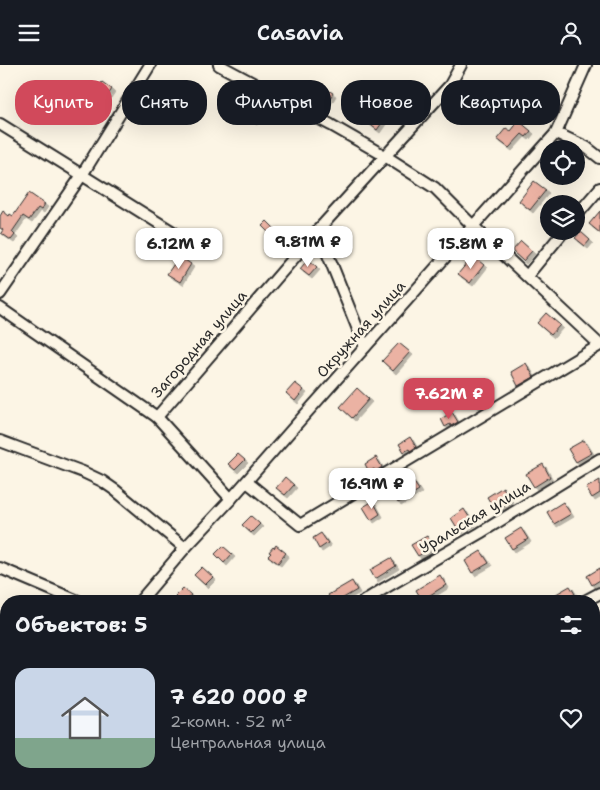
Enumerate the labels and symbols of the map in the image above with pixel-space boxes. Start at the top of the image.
pin: 9.81M ₽ [262,225,354,268]
pin: 6.12M ₽ [133,227,225,270]
pin: 15.8M ₽ [425,227,517,270]
street label: Окружная улица [312,276,410,382]
street label: Загородная улица [147,285,252,402]
pin: 7.62M ₽ [403,377,495,420]
pin: 16.9M ₽ [326,467,418,510]
street label: Уральская улица [416,476,535,558]

